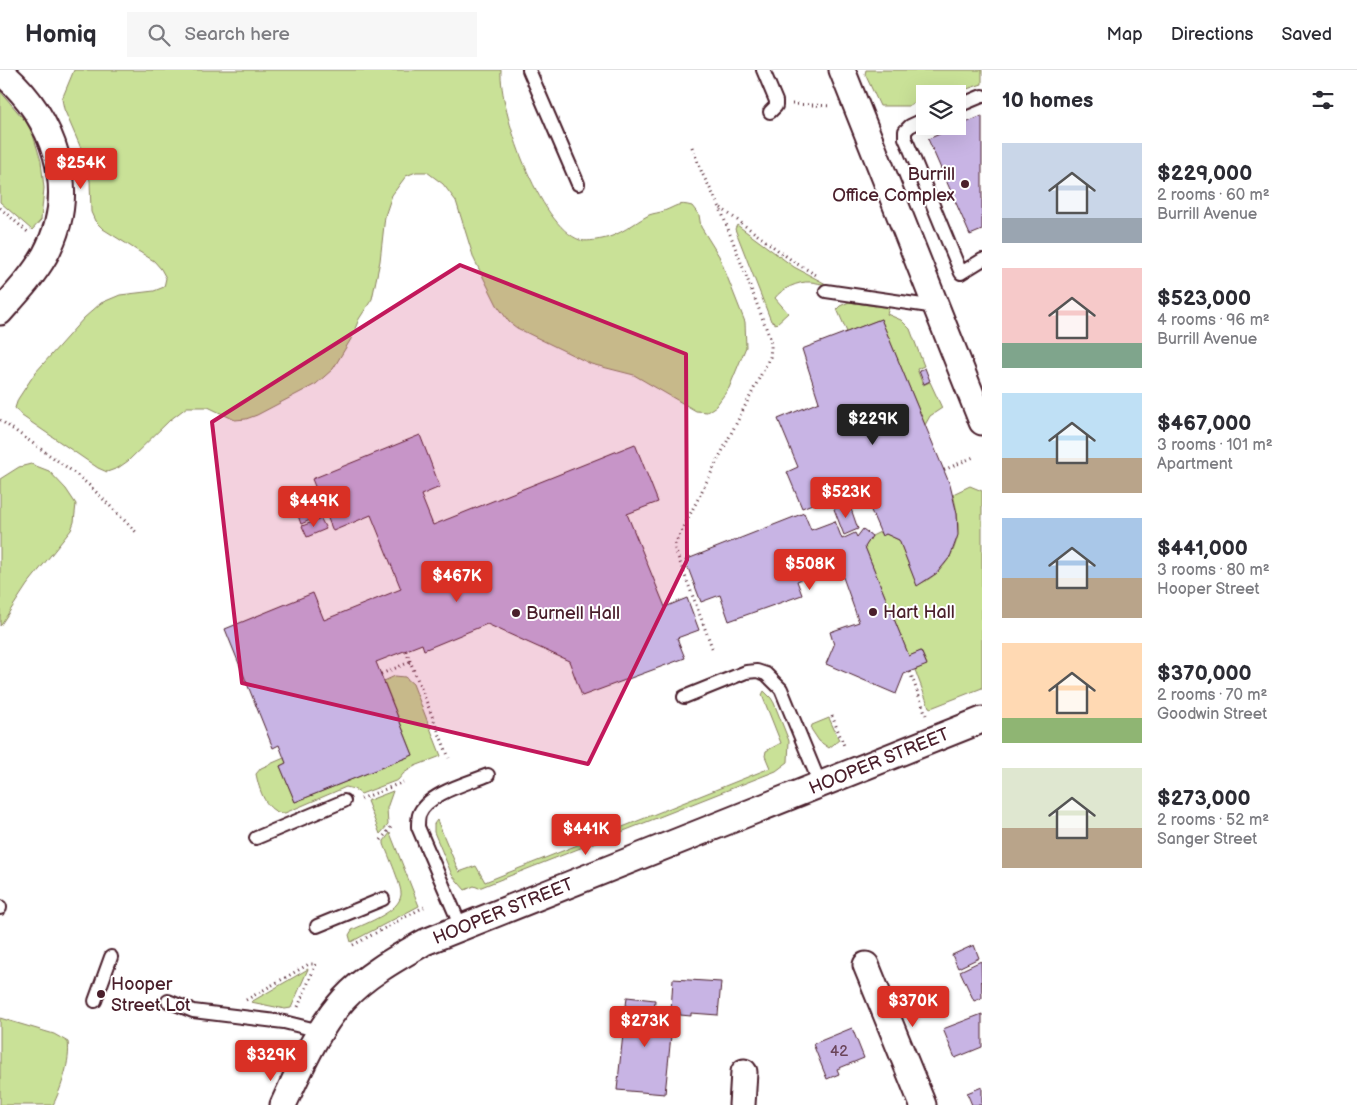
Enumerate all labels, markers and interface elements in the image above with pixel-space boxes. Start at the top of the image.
search box [127,12,477,57]
text: Homiq [25,20,97,49]
icon: search [145,21,173,49]
text: Search here [185,23,290,46]
text: Map [1107,24,1143,45]
text: Directions [1171,24,1253,45]
text: Saved [1281,24,1332,45]
map controls [916,85,966,135]
button: layers [916,85,966,135]
icon: filters [1309,86,1337,114]
text: 10 homes [1002,88,1093,113]
pin: $254K [46,148,116,190]
text: $254K [56,154,106,173]
text: $229,000 [1157,161,1252,186]
icon: home [1042,163,1102,223]
place label: Burrill Office Complex [832,164,956,206]
marker: Burrill Office Complex [959,178,971,190]
text: 2 rooms · 60 m² [1157,186,1270,205]
text: Burrill Avenue [1157,205,1257,224]
text: $523,000 [1157,286,1251,311]
icon: home [1042,288,1102,348]
text: 4 rooms · 96 m² [1157,311,1270,330]
text: Burrill Avenue [1157,330,1257,349]
pin: $229K [838,404,908,446]
text: $229K [848,410,898,429]
text: $467,000 [1157,411,1251,436]
icon: home [1042,413,1102,473]
text: 3 rooms · 101 m² [1157,436,1273,455]
text: Apartment [1157,455,1233,474]
pin: $523K [811,476,881,519]
text: $523K [821,483,871,502]
pin: $449K [279,486,349,528]
text: $449K [289,492,339,511]
text: $441,000 [1157,536,1248,561]
icon: home [1042,538,1102,598]
pin: $508K [775,548,845,591]
text: $508K [785,555,835,574]
pin: $467K [422,560,492,603]
text: 3 rooms · 80 m² [1157,561,1270,580]
text: $467K [432,567,482,586]
text: Hooper Street [1157,580,1259,599]
place label: Hart Hall [883,602,955,623]
place label: Burnell Hall [526,603,620,624]
marker: Hart Hall [867,606,879,618]
marker: Burnell Hall [510,607,522,619]
text: $370,000 [1157,661,1252,686]
icon: home [1042,663,1102,723]
text: 2 rooms · 70 m² [1157,686,1267,705]
text: Goodwin Street [1157,705,1267,724]
street label: HOOPER STREET [806,724,953,799]
text: $273,000 [1157,786,1251,811]
icon: home [1042,788,1102,848]
text: 2 rooms · 52 m² [1157,811,1269,830]
pin: $441K [551,814,621,856]
text: $441K [563,820,609,839]
text: Sanger Street [1157,830,1257,849]
street label: HOOPER STREET [430,874,577,949]
place label: Hooper Street Lot [111,974,191,1016]
pin: $370K [878,986,948,1028]
marker: Hooper Street Lot [95,988,107,1000]
text: $370K [888,992,938,1011]
pin: $273K [610,1006,680,1048]
text: $273K [621,1012,669,1031]
pin: $329K [236,1040,306,1082]
house number: 42 [830,1042,848,1061]
text: $329K [246,1046,296,1065]

